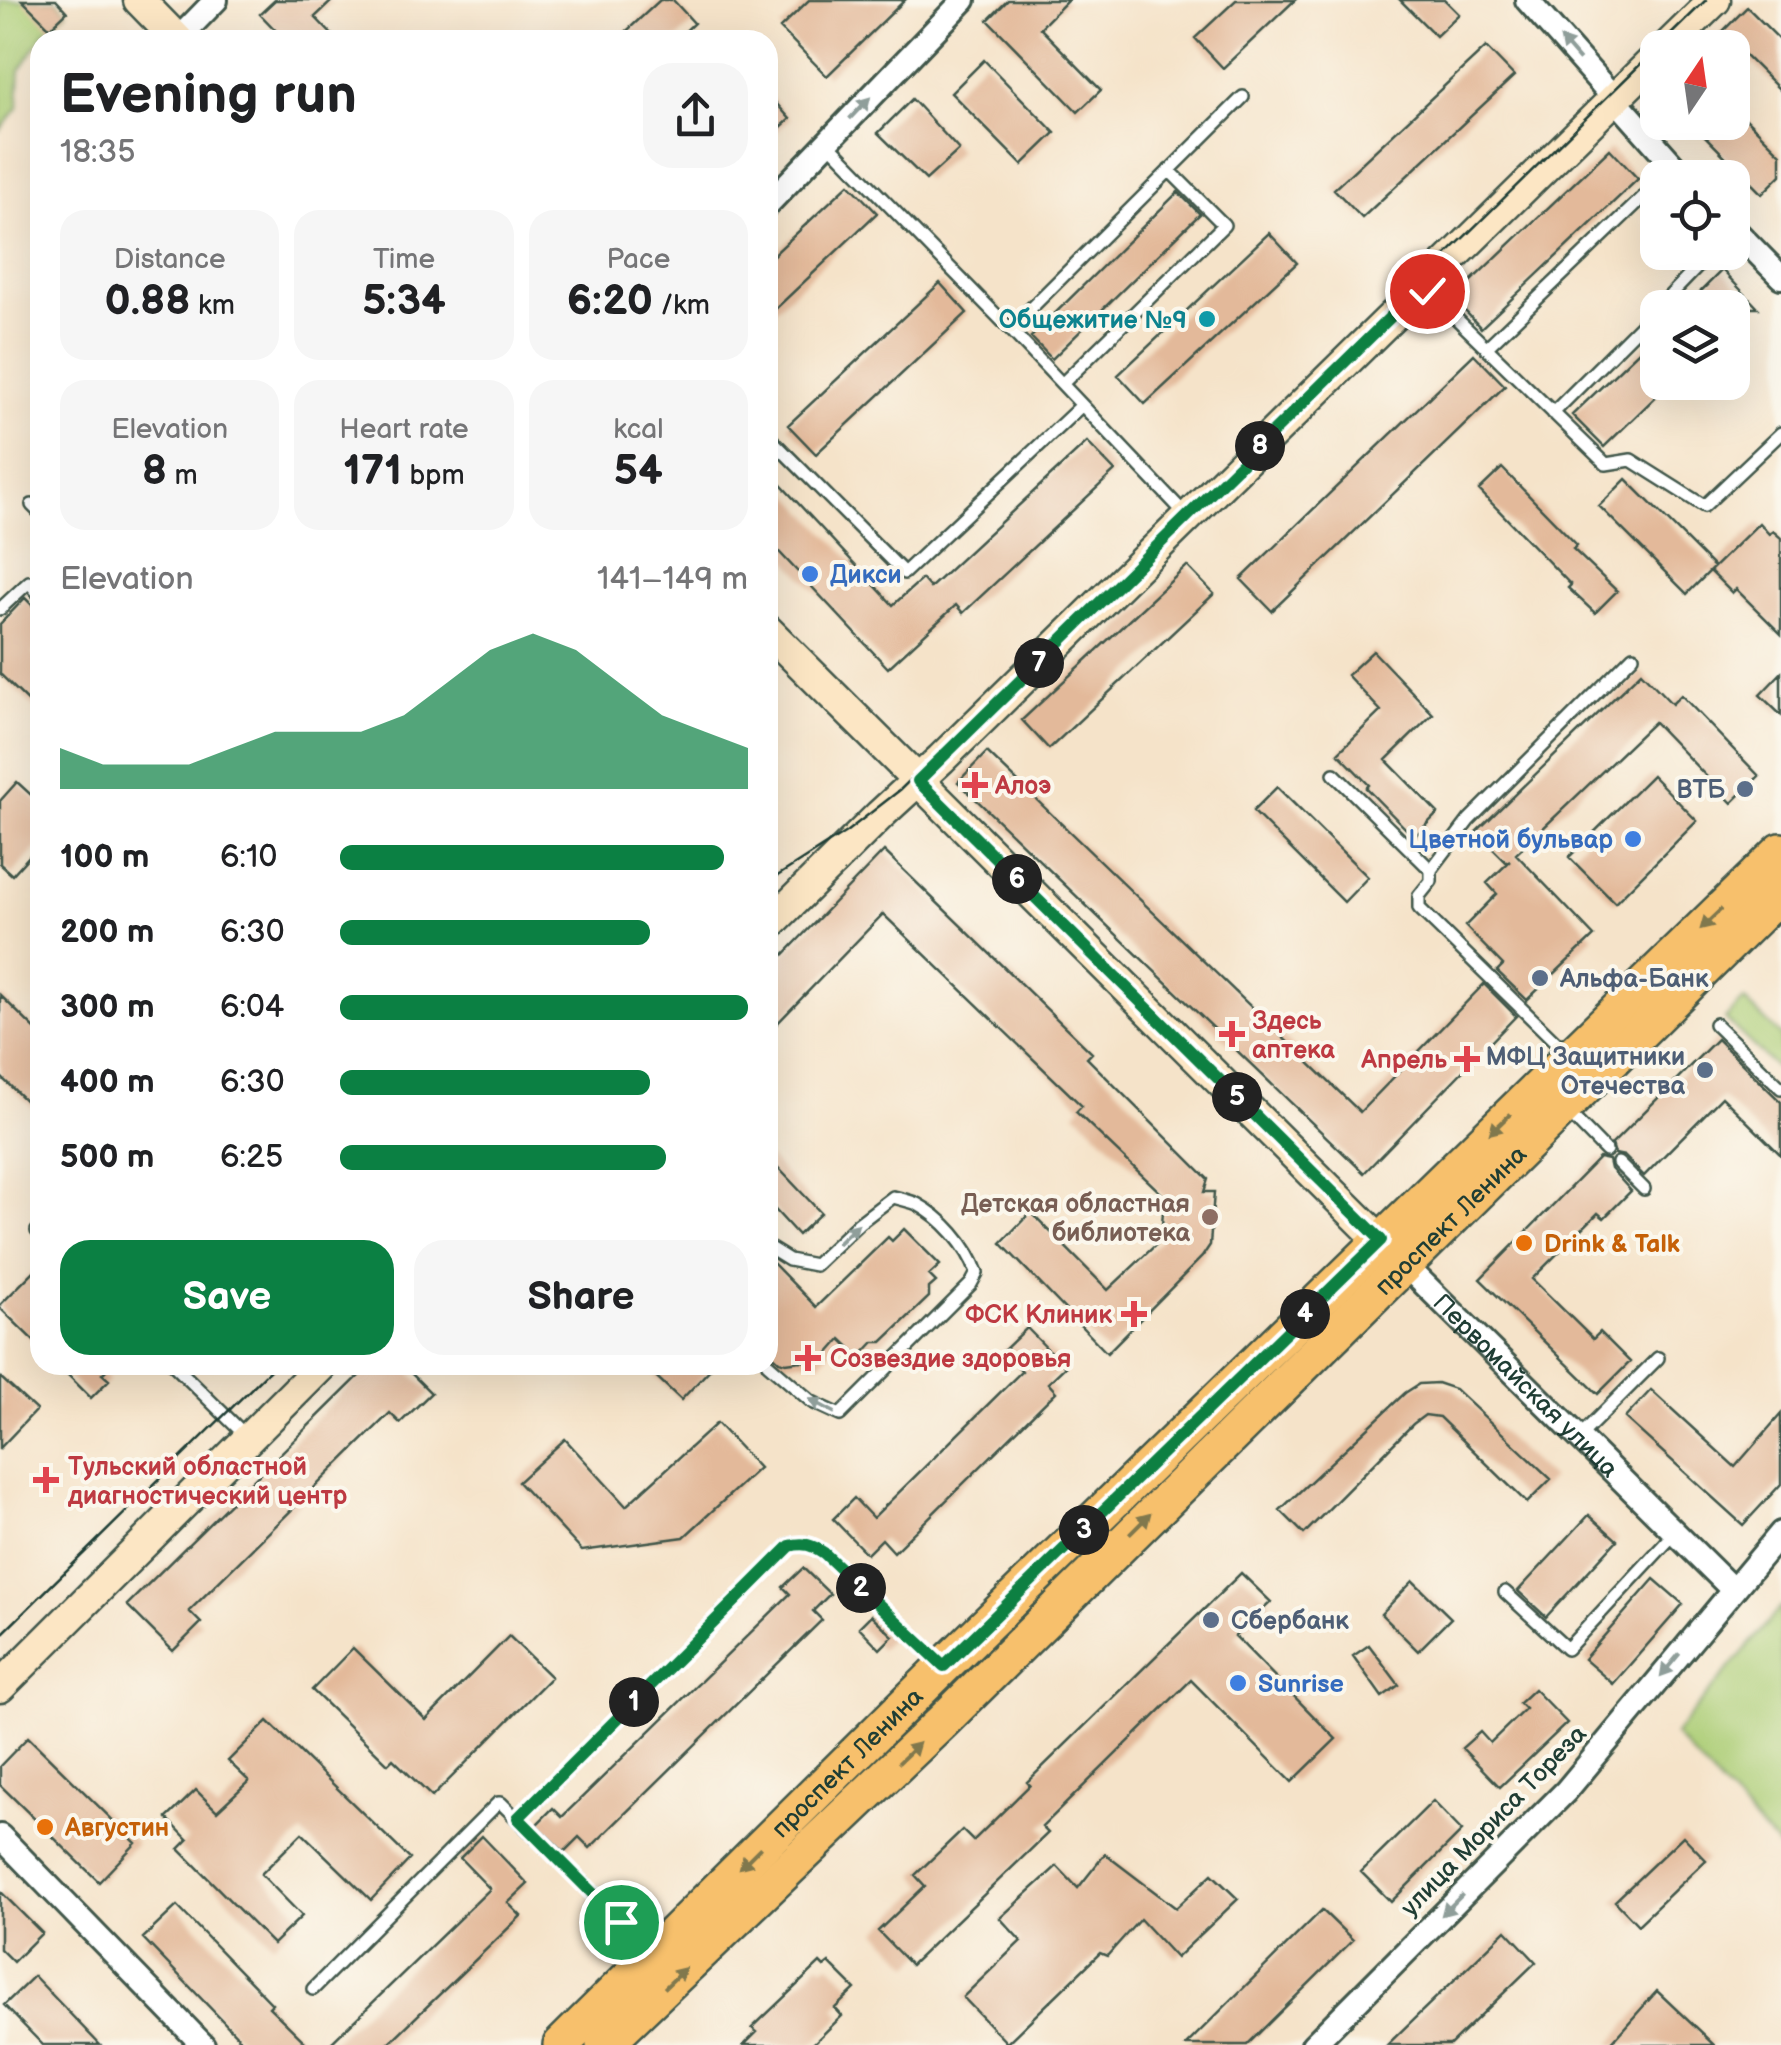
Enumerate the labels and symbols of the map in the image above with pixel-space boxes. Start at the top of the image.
north arrow [1640,30,1750,140]
one-way arrow [1560,37,1582,62]
one-way arrow [848,97,871,121]
pin [1385,249,1470,334]
place label: Общежитие №9 [999,305,1187,336]
marker: Общежитие №9 [1196,308,1218,330]
pin: 8 [1235,421,1285,471]
place label: Дикси [830,560,902,591]
marker: Дикси [799,563,821,585]
pin: 7 [1014,638,1064,688]
place label: Алоэ [994,771,1051,802]
marker: Алоэ [964,774,986,796]
place label: ВТБ [1676,775,1725,806]
marker: ВТБ [1734,778,1756,800]
place label: Цветной бульвар [1408,825,1613,856]
marker: Цветной бульвар [1622,828,1644,850]
pin: 6 [992,854,1042,904]
one-way arrow [1699,907,1723,930]
place label: Альфа-Банк [1559,964,1709,995]
marker: Альфа-Банк [1529,967,1551,989]
place label: Здесь аптека [1252,1006,1335,1066]
marker: Здесь аптека [1221,1023,1243,1045]
place label: МФЦ Защитники Отечества [1486,1042,1685,1102]
place label: Апрель [1360,1045,1447,1076]
marker: Апрель [1456,1048,1478,1070]
marker: МФЦ Защитники Отечества [1694,1059,1716,1081]
pin: 5 [1212,1072,1262,1122]
one-way arrow [1489,1112,1513,1135]
street label: проспект Ленина [1369,1139,1534,1303]
place label: Детская областная библиотека [961,1189,1190,1249]
marker: Детская областная библиотека [1199,1206,1221,1228]
one-way arrow [836,1223,860,1246]
place label: Drink & Talk [1544,1229,1680,1260]
marker: Drink & Talk [1513,1232,1535,1254]
street label: Первомайская улица [1426,1288,1624,1485]
pin: 4 [1280,1289,1330,1339]
place label: ФСК Клиник [965,1300,1112,1331]
marker: ФСК Клиник [1121,1301,1147,1327]
place label: Созвездие здоровья [830,1344,1071,1375]
marker: Созвездие здоровья [795,1345,821,1371]
one-way arrow [807,1397,836,1414]
place label: Тульский областной диагностический центр [67,1452,348,1512]
marker: Тульский областной диагностический центр [33,1467,59,1493]
pin: 3 [1059,1505,1109,1555]
one-way arrow [1128,1513,1152,1536]
pin: 2 [836,1563,886,1613]
place label: Сбербанк [1231,1606,1349,1637]
marker: Сбербанк [1200,1609,1222,1631]
one-way arrow [1660,1652,1681,1677]
place label: Sunrise [1258,1669,1344,1700]
marker: Sunrise [1227,1672,1249,1694]
pin: 1 [609,1677,659,1727]
street label: проспект Ленина [765,1681,930,1845]
street label: улица Мориса Тореза [1395,1719,1594,1923]
one-way arrow [897,1742,921,1765]
place label: Августин [64,1813,169,1844]
marker: Августин [34,1816,56,1838]
one-way arrow [738,1846,762,1870]
pin [579,1880,664,1965]
one-way arrow [1441,1893,1464,1917]
one-way arrow [662,1966,686,1990]

